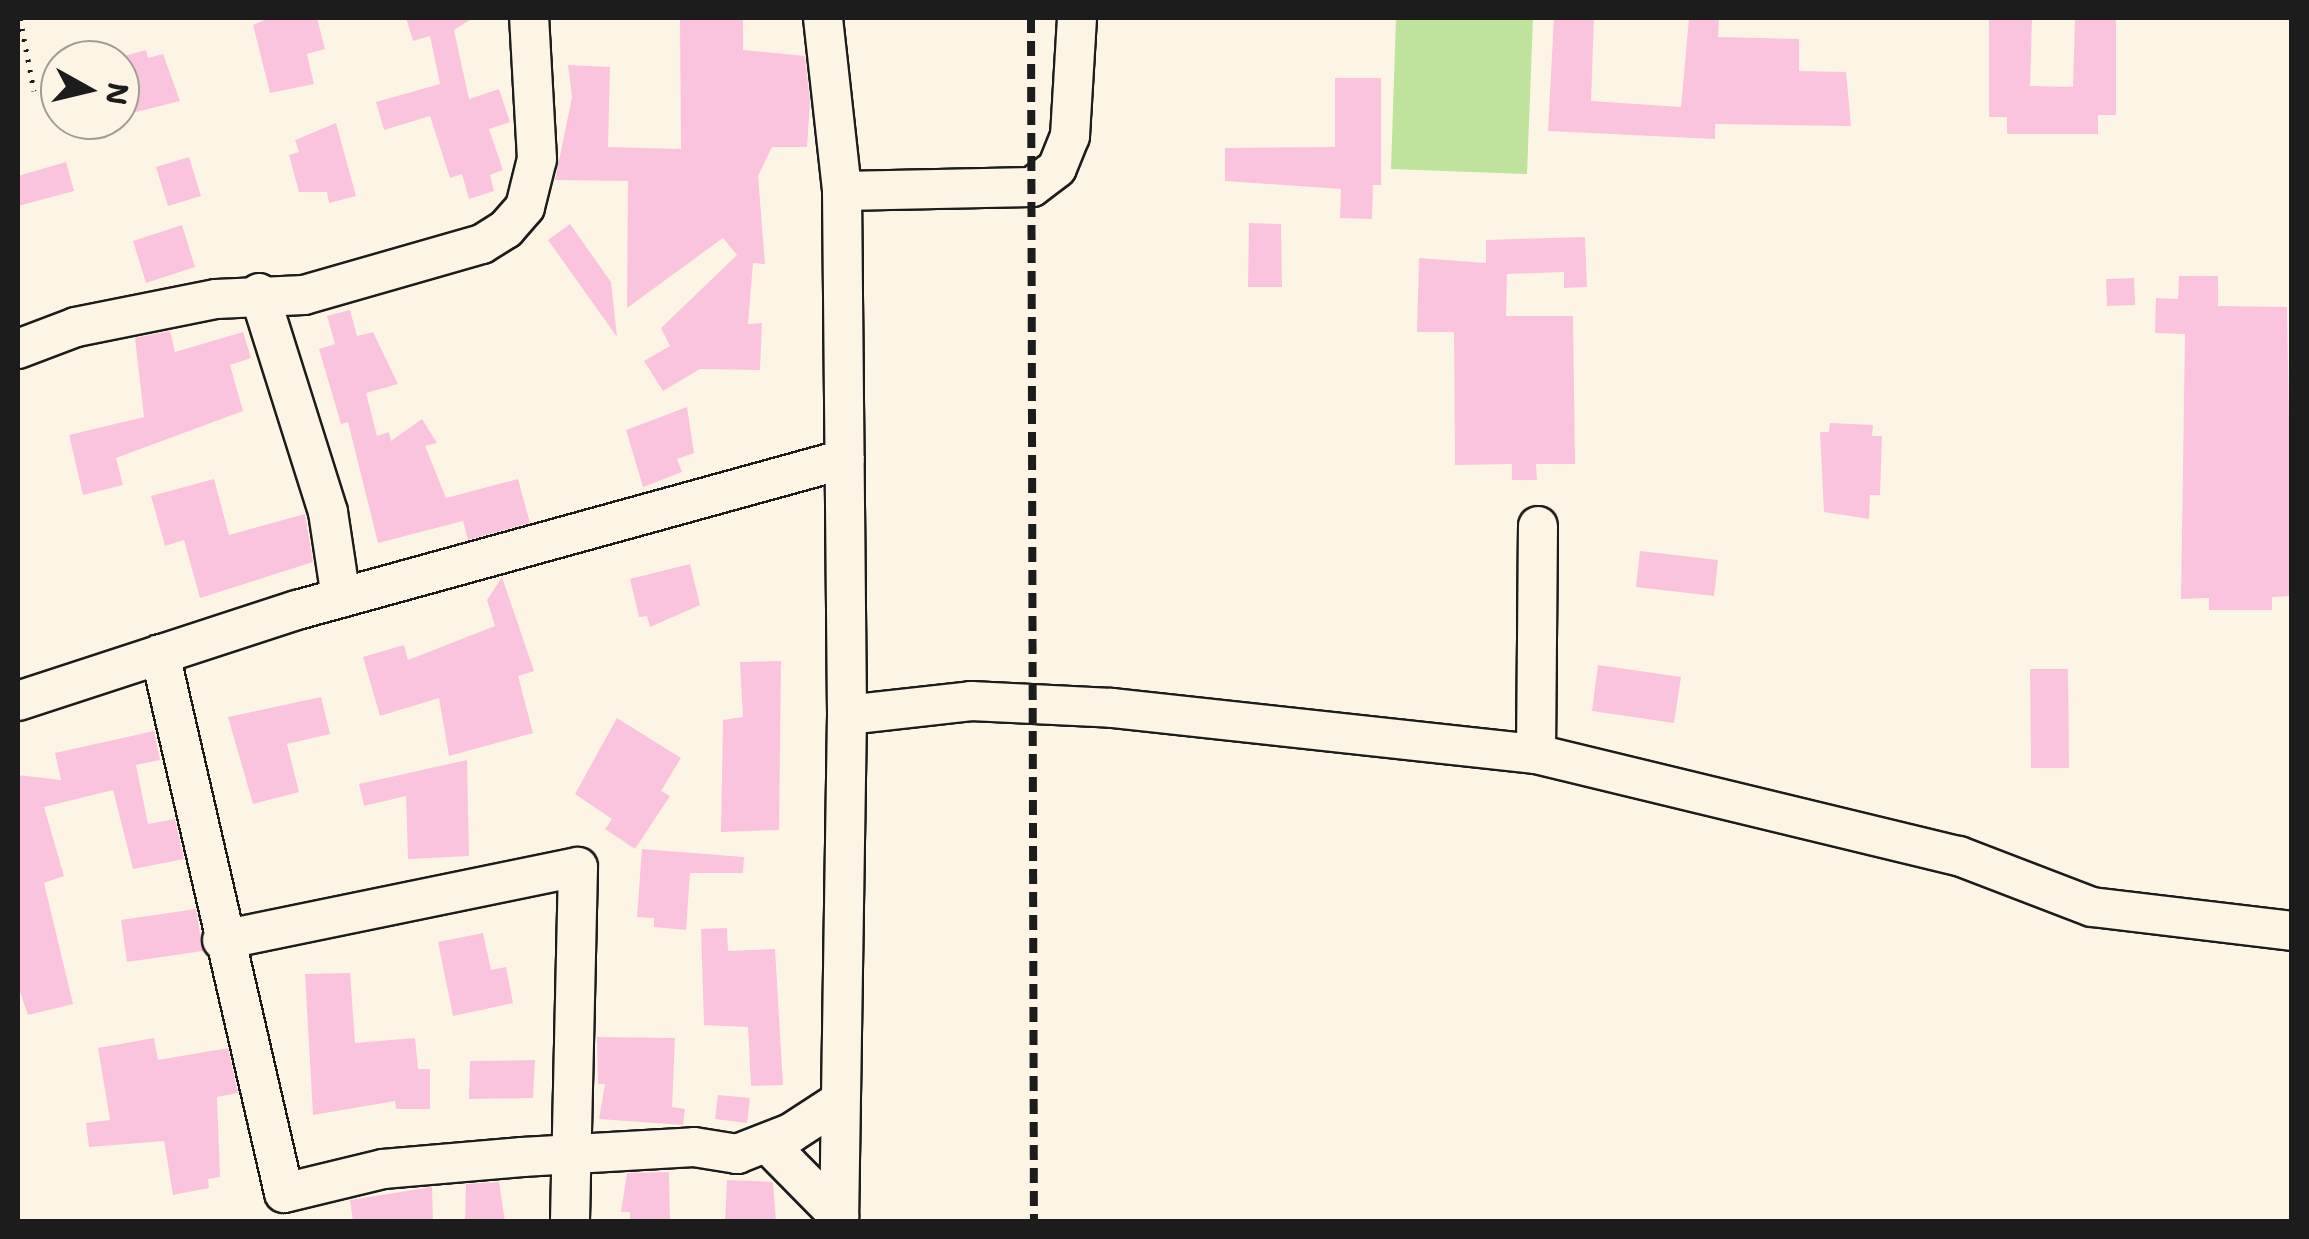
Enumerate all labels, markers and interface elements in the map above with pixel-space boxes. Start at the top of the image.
north arrow [40,40,140,140]
text: N [97,80,138,108]

